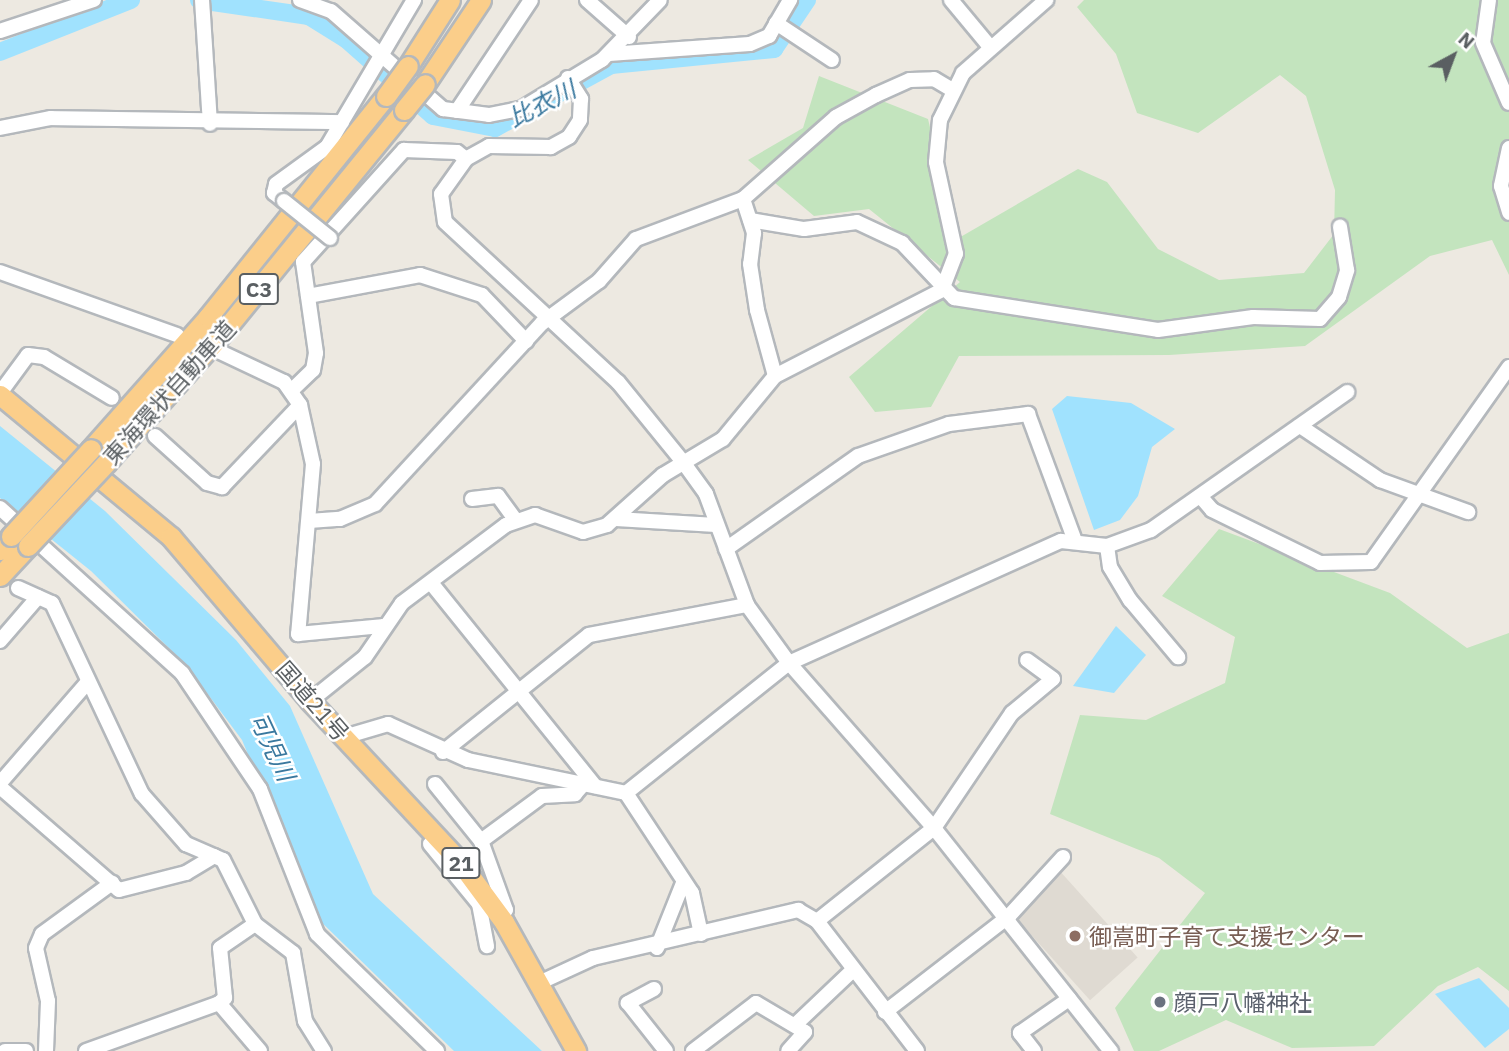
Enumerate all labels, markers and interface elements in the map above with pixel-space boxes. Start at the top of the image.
north arrow [1418,21,1488,91]
text: N [1454,27,1480,54]
water label: 比衣川 [503,75,581,133]
road number: C3 [238,272,280,306]
street label: 東海環状自動車道 [97,314,241,470]
street label: 国道21号 [271,655,355,747]
water label: 可児川 [244,708,300,786]
road number: 21 [440,846,482,880]
place label: 御嵩町子育て支援センター [1089,922,1365,950]
marker: 御嵩町子育て支援センター [1067,928,1083,944]
place label: 顔戸八幡神社 [1174,988,1312,1016]
marker: 顔戸八幡神社 [1152,994,1168,1010]

